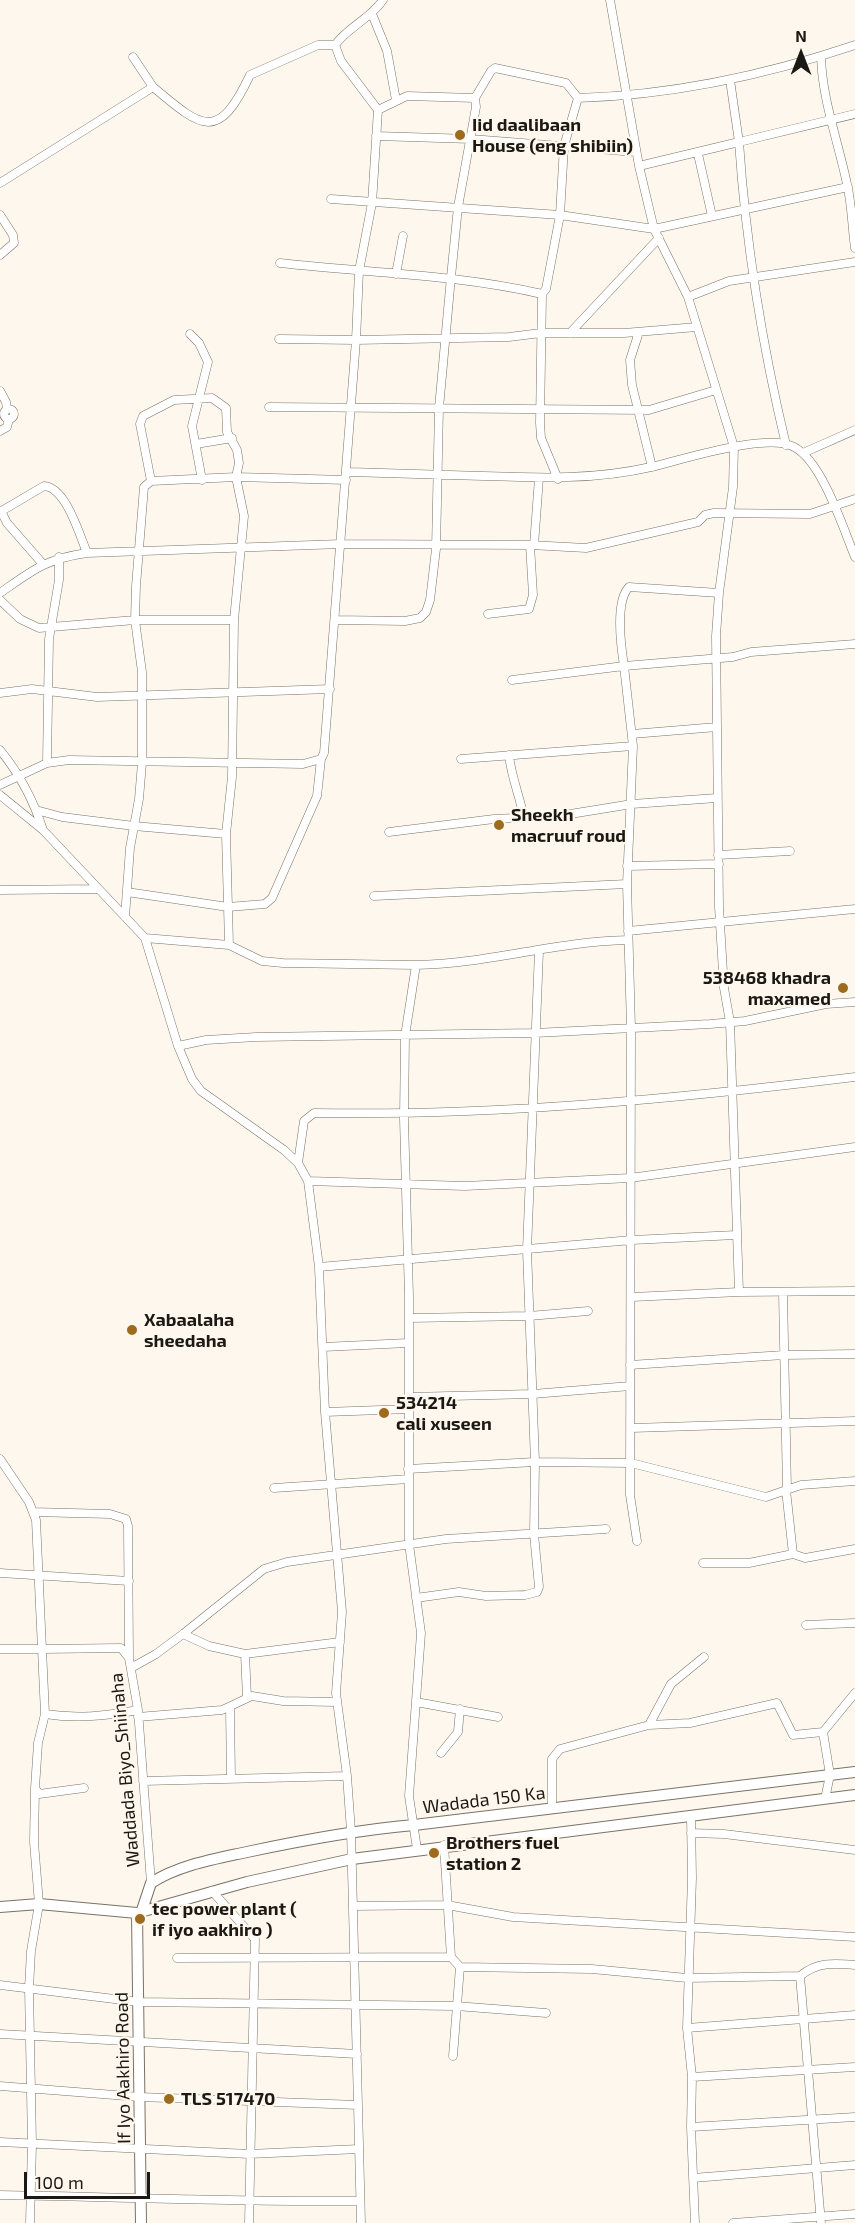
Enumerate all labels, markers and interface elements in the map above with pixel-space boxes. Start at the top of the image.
north arrow [771,24,831,84]
text: N [795,26,807,45]
place label: Iid daalibaan House (eng shibiin) [472,114,633,156]
marker: Iid daalibaan House (eng shibiin) [453,128,467,142]
place label: Sheekh macruuf roud [511,804,626,846]
marker: Sheekh macruuf roud [492,818,506,832]
place label: 538468 khadra maxamed [703,967,831,1010]
marker: 538468 khadra maxamed [836,981,850,995]
place label: Xabaalaha sheedaha [144,1309,234,1352]
marker: Xabaalaha sheedaha [125,1323,139,1337]
place label: 534214 cali xuseen [396,1392,492,1434]
marker: 534214 cali xuseen [377,1406,391,1420]
street label: Waddada Biyo_Shiinaha [106,1672,144,1868]
street label: Wadada 150 Ka [421,1782,547,1818]
place label: Brothers fuel station 2 [446,1832,559,1874]
marker: Brothers fuel station 2 [427,1846,441,1860]
place label: tec power plant ( if iyo aakhiro ) [152,1898,296,1940]
marker: tec power plant ( if iyo aakhiro ) [133,1912,147,1926]
street label: If Iyo Aakhiro Road [111,1992,135,2144]
place label: TLS 517470 [181,2088,275,2110]
marker: TLS 517470 [162,2092,176,2106]
scale bar [27,2160,153,2198]
text: 100 m [35,2171,84,2193]

